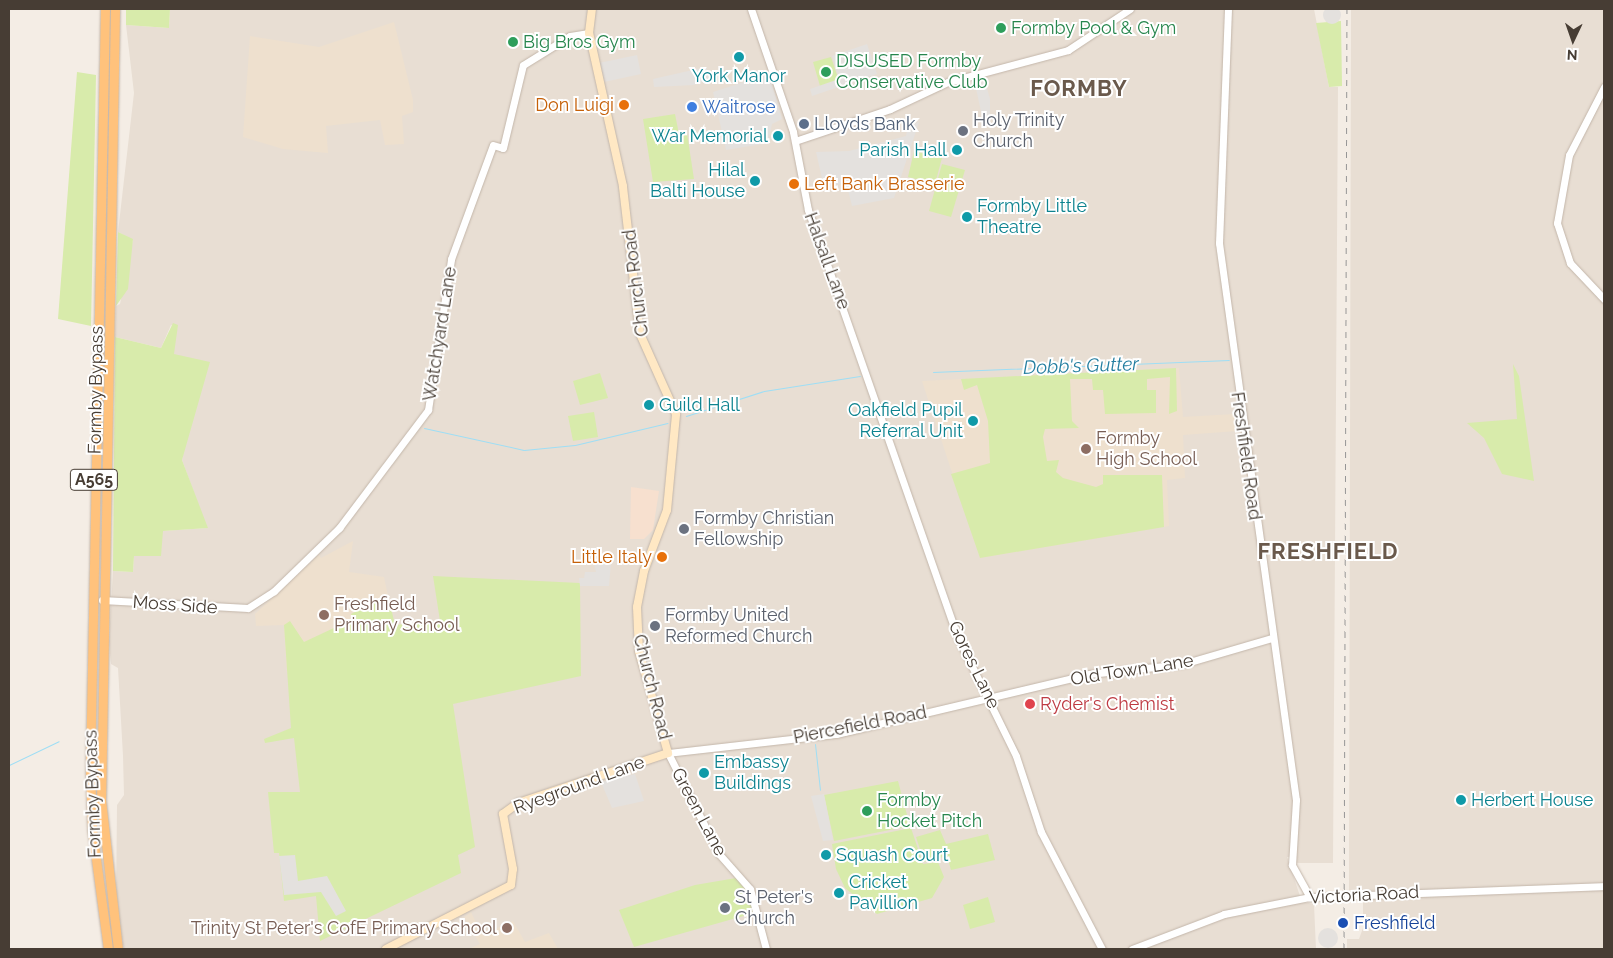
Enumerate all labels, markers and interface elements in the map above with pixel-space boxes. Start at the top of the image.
north arrow [1548,15,1598,65]
place label: Formby Pool & Gym [1011,17,1177,39]
marker: Formby Pool & Gym [995,22,1007,34]
place label: Big Bros Gym [523,31,636,53]
marker: Big Bros Gym [507,36,519,48]
text: N [1566,47,1578,63]
marker: York Manor [733,51,745,63]
place label: DISUSED Formby Conservative Club [836,51,988,94]
place label: York Manor [692,65,786,87]
marker: DISUSED Formby Conservative Club [820,66,832,78]
district label: FORMBY [1030,76,1128,102]
place label: Don Luigi [535,94,614,116]
place label: Waitrose [702,96,776,118]
marker: Don Luigi [618,99,630,111]
marker: Waitrose [686,101,698,113]
place label: Holy Trinity Church [973,110,1066,152]
place label: Lloyds Bank [814,113,916,135]
marker: Lloyds Bank [798,118,810,130]
place label: War Memorial [651,125,768,147]
marker: Holy Trinity Church [957,125,969,137]
marker: War Memorial [772,130,784,142]
place label: Parish Hall [859,139,947,161]
marker: Parish Hall [951,144,963,156]
place label: Hilal Balti House [650,160,745,202]
place label: Left Bank Brasserie [804,173,965,195]
marker: Hilal Balti House [749,175,761,187]
marker: Left Bank Brasserie [788,178,800,190]
place label: Formby Little Theatre [977,196,1088,238]
street label: Halsall Lane [799,209,855,313]
marker: Formby Little Theatre [961,211,973,223]
street label: Church Road [619,228,653,338]
street label: Watchyard Lane [419,265,461,403]
street label: Formby Bypass [84,325,108,455]
water label: Dobb's Gutter [1023,353,1139,379]
street label: Freshfield Road [1226,391,1266,521]
place label: Guild Hall [659,394,740,416]
marker: Guild Hall [643,399,655,411]
place label: Oakfield Pupil Referral Unit [848,400,963,442]
marker: Oakfield Pupil Referral Unit [967,415,979,427]
place label: Formby High School [1096,428,1197,470]
marker: Formby High School [1080,443,1092,455]
road number: A565 [69,466,119,494]
place label: Formby Christian Fellowship [694,508,835,550]
marker: Formby Christian Fellowship [678,523,690,535]
district label: FRESHFIELD [1256,539,1400,565]
place label: Little Italy [571,546,652,568]
marker: Little Italy [656,551,668,563]
street label: Moss Side [132,591,218,619]
place label: Freshfield Primary School [334,594,460,636]
place label: Formby United Reformed Church [665,605,812,648]
marker: Freshfield Primary School [318,609,330,621]
street label: Gores Lane [944,618,1004,712]
marker: Formby United Reformed Church [649,620,661,632]
street label: Church Road [628,632,676,742]
street label: Old Town Lane [1069,650,1195,690]
place label: Ryder's Chemist [1040,693,1175,715]
marker: Ryder's Chemist [1024,698,1036,710]
street label: Piercefield Road [791,701,929,749]
street label: Formby Bypass [80,729,106,859]
street label: Ryeground Lane [510,751,648,819]
place label: Embassy Buildings [714,752,791,794]
street label: Green Lane [667,764,731,860]
marker: Embassy Buildings [698,767,710,779]
place label: Herbert House [1471,789,1593,811]
place label: Formby Hocket Pitch [877,790,982,832]
marker: Herbert House [1455,794,1467,806]
marker: Formby Hocket Pitch [861,805,873,817]
place label: Squash Court [836,844,948,866]
marker: Squash Court [820,849,832,861]
place label: Cricket Pavillion [849,872,918,914]
street label: Victoria Road [1308,881,1420,909]
place label: St Peter's Church [735,887,813,930]
marker: Cricket Pavillion [833,887,845,899]
marker: St Peter's Church [719,902,731,914]
place label: Freshfield [1354,912,1435,934]
marker: Freshfield [1336,916,1350,930]
place label: Trinity St Peter's CofE Primary School [190,917,497,939]
marker: Trinity St Peter's CofE Primary School [501,922,513,934]

